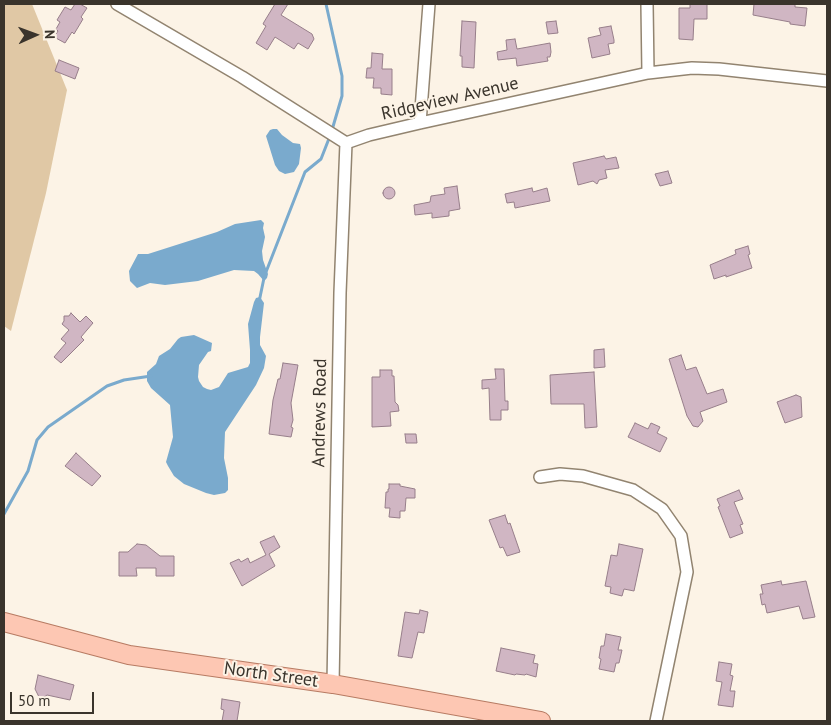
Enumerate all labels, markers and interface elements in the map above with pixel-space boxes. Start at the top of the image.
north arrow [10,10,60,60]
text: N [41,30,59,39]
street label: Ridgeview Avenue [379,73,521,125]
street label: Andrews Road [308,358,332,468]
street label: North Street [222,658,320,692]
scale bar [12,682,96,714]
text: 50 m [18,691,51,710]

